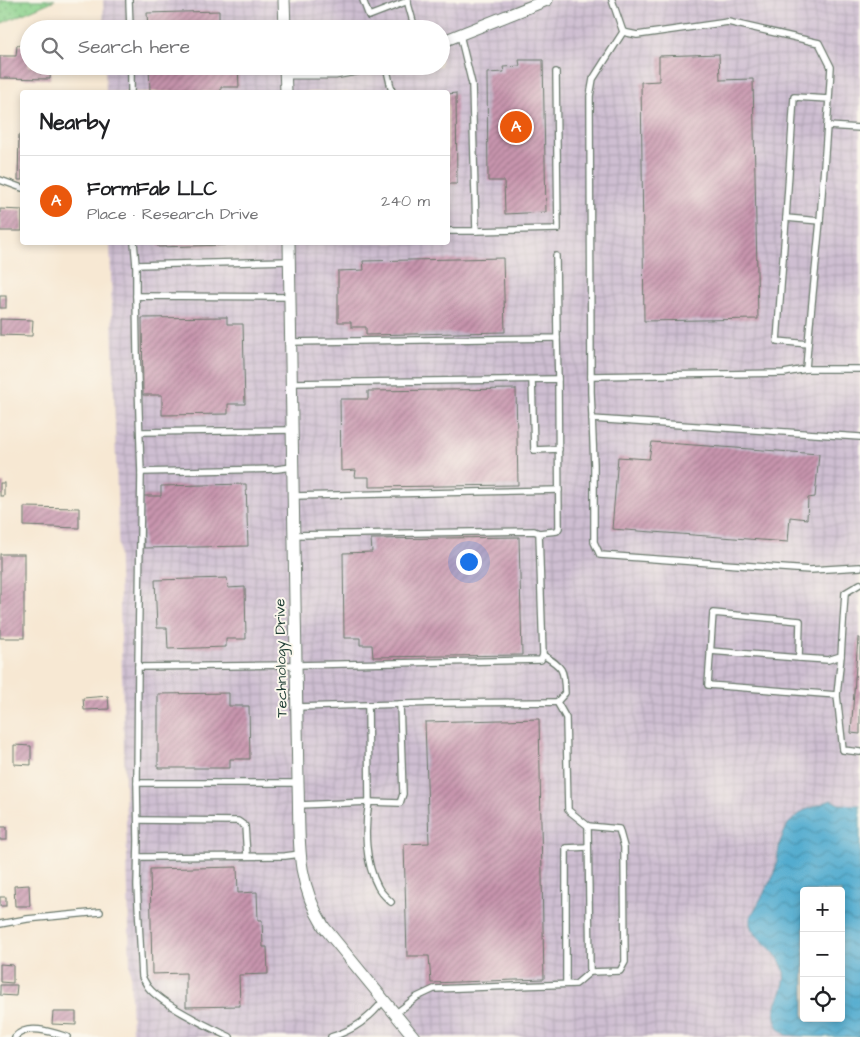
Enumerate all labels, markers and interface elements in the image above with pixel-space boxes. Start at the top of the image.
search box [20,20,450,75]
icon: search [38,34,66,62]
text: Search here [78,34,190,61]
text: Nearby [40,108,110,137]
pin: A [500,108,532,146]
text: FormFab LLC [87,176,217,203]
text: A [51,190,61,212]
text: 240 m [381,190,430,212]
text: Place · Research Drive [87,203,258,225]
your location [456,549,482,575]
street label: Technology Drive [269,598,294,718]
map controls [800,887,845,1022]
button: + [800,887,845,932]
button: − [800,932,845,977]
button: locate [800,977,845,1022]

